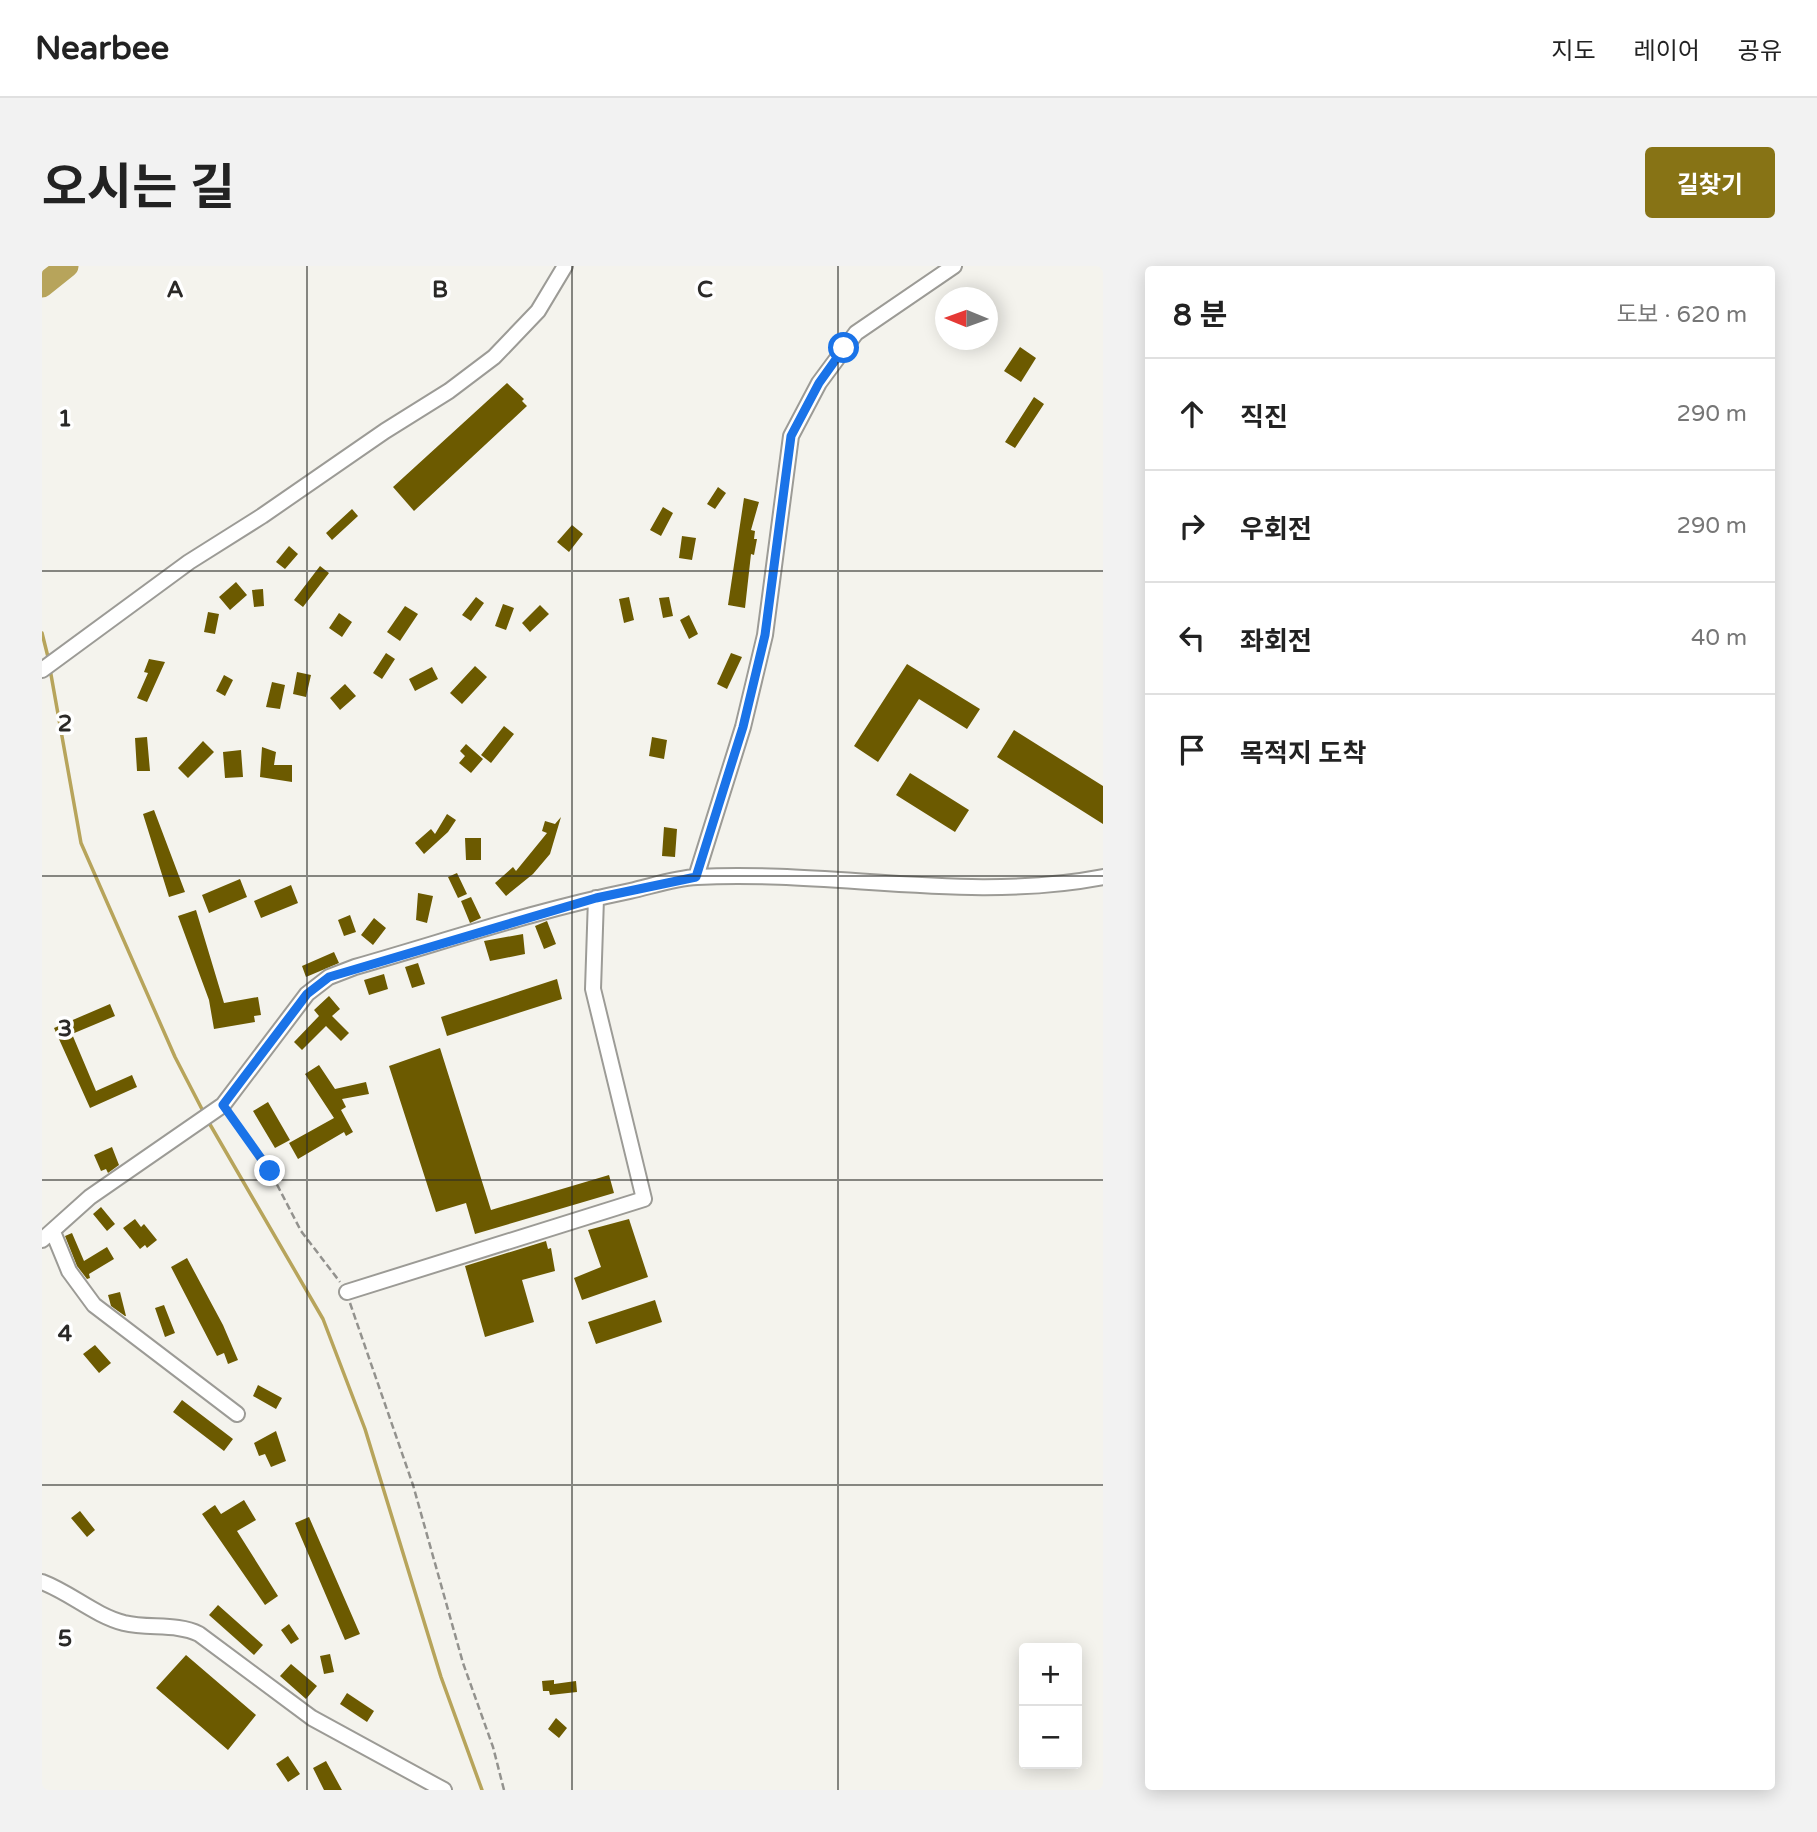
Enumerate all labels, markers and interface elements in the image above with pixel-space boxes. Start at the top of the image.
text: Nearbee [35,29,169,68]
text: 지도 [1551,37,1596,66]
text: 레이어 [1634,37,1700,66]
text: 공유 [1738,37,1782,66]
button: 길찾기 [1645,147,1775,218]
text: 오시는 길 [42,159,235,218]
text: A [166,276,184,304]
text: B [432,276,448,304]
text: C [697,276,713,304]
north arrow [935,287,998,350]
text: 8 분 [1173,297,1227,334]
text: 도보 · 620 m [1616,301,1747,329]
route start [828,332,859,363]
icon: ahead [1173,395,1211,433]
text: 290 m [1677,400,1747,428]
text: 직진 [1240,402,1288,433]
text: 1 [58,405,72,433]
icon: right [1173,507,1211,545]
text: 290 m [1677,512,1747,540]
text: 우회전 [1240,514,1312,545]
icon: left [1173,619,1211,657]
text: 40 m [1691,624,1747,652]
text: 좌회전 [1240,626,1312,657]
text: 2 [58,710,72,738]
icon: arrive [1173,731,1211,769]
text: 목적지 도착 [1240,738,1366,769]
text: 3 [58,1015,72,1043]
route end [254,1155,285,1186]
text: 4 [58,1320,73,1348]
text: 5 [58,1625,72,1653]
map controls [1019,1643,1082,1769]
button: + [1019,1643,1082,1706]
button: − [1019,1706,1082,1769]

